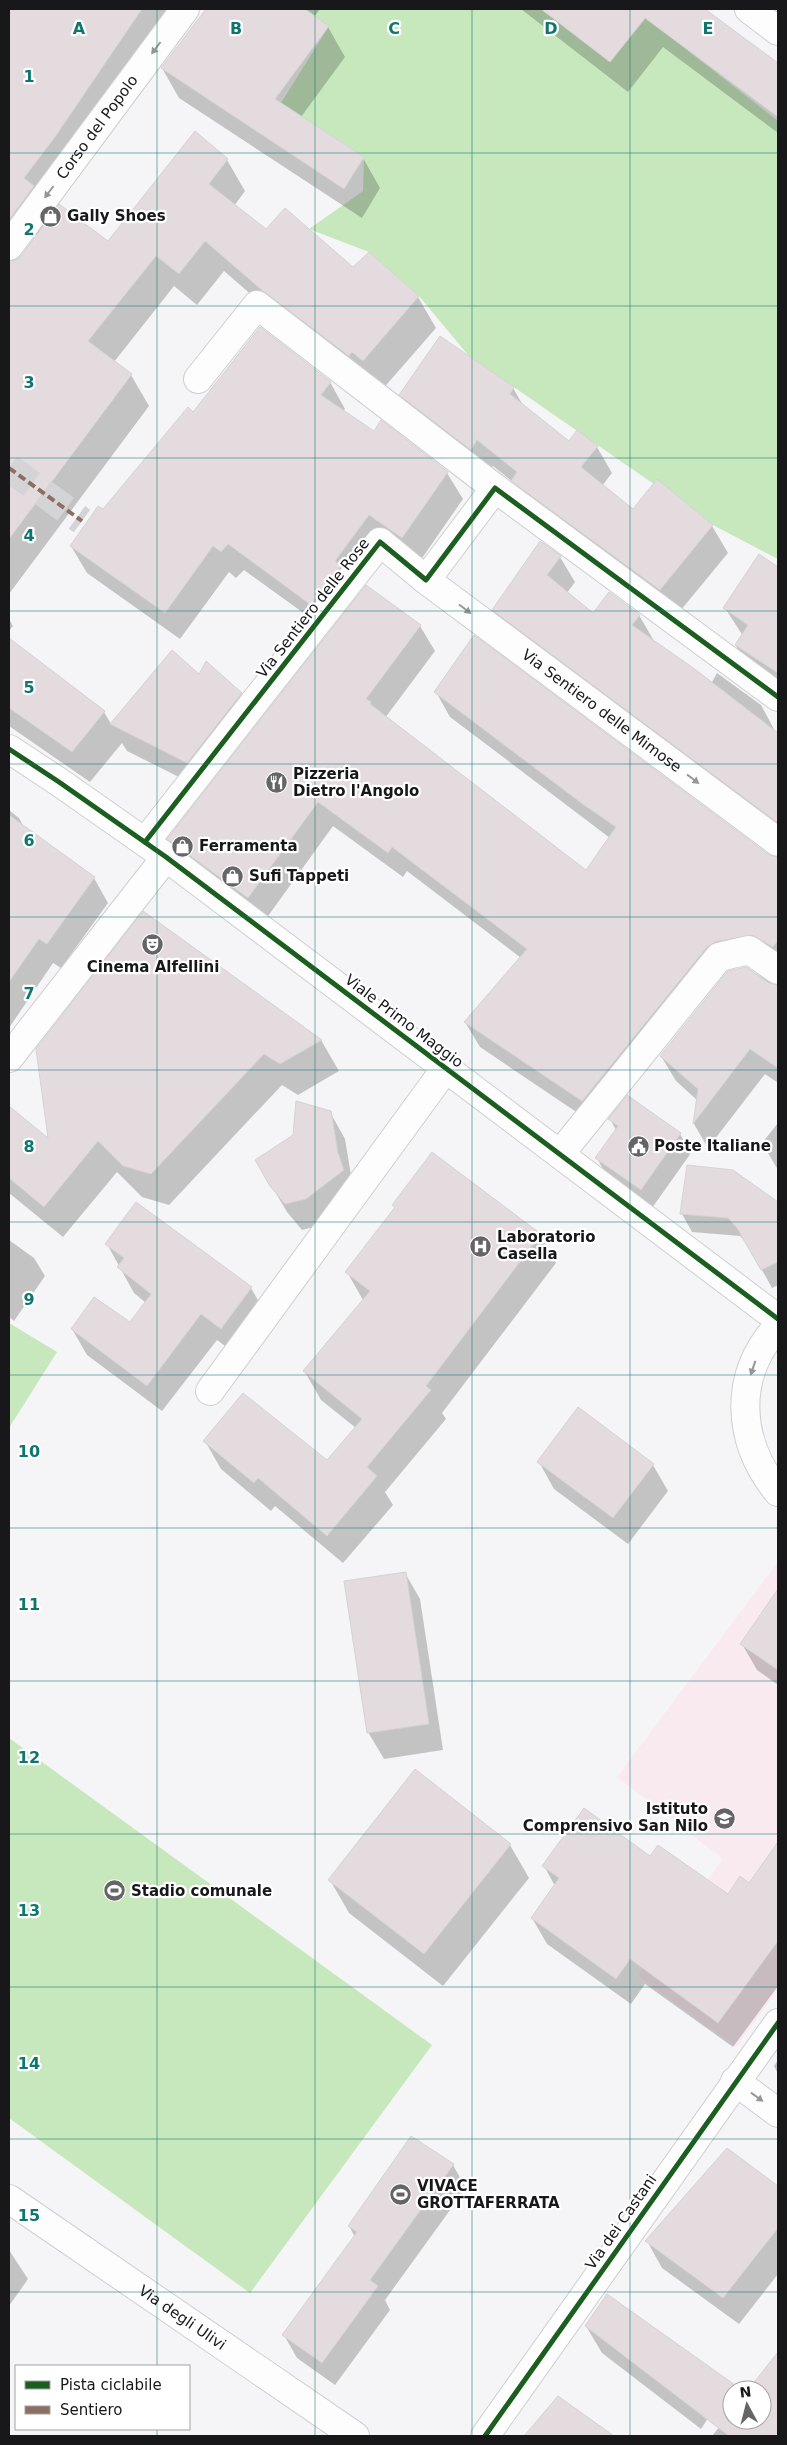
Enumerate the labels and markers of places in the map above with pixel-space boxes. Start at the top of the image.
shop icon: Gally Shoes [39,204,63,228]
place label: Gally Shoes [67,207,166,225]
place label: Pizzeria Dietro l'Angolo [293,765,419,800]
restaurant icon: Pizzeria Dietro l'Angolo [265,771,289,795]
shop icon: Ferramenta [171,834,195,858]
place label: Ferramenta [199,837,298,855]
shop icon: Sufi Tappeti [221,864,245,888]
place label: Sufi Tappeti [249,867,349,885]
theatre icon: Cinema Alfellini [141,932,165,956]
place label: Cinema Alfellini [87,958,219,976]
public building icon: Poste Italiane [626,1134,650,1158]
place label: Poste Italiane [654,1137,771,1155]
place label: Laboratorio Casella [497,1228,596,1263]
hospital icon: Laboratorio Casella [469,1234,493,1258]
place label: Istituto Comprensivo San Nilo [523,1800,708,1835]
school or university icon: Istituto Comprensivo San Nilo [712,1806,736,1830]
sports icon: Stadio comunale [103,1879,127,1903]
place label: Stadio comunale [131,1882,272,1900]
place label: VIVACE GROTTAFERRATA [417,2177,560,2212]
sports icon: VIVACE GROTTAFERRATA [389,2183,413,2207]

